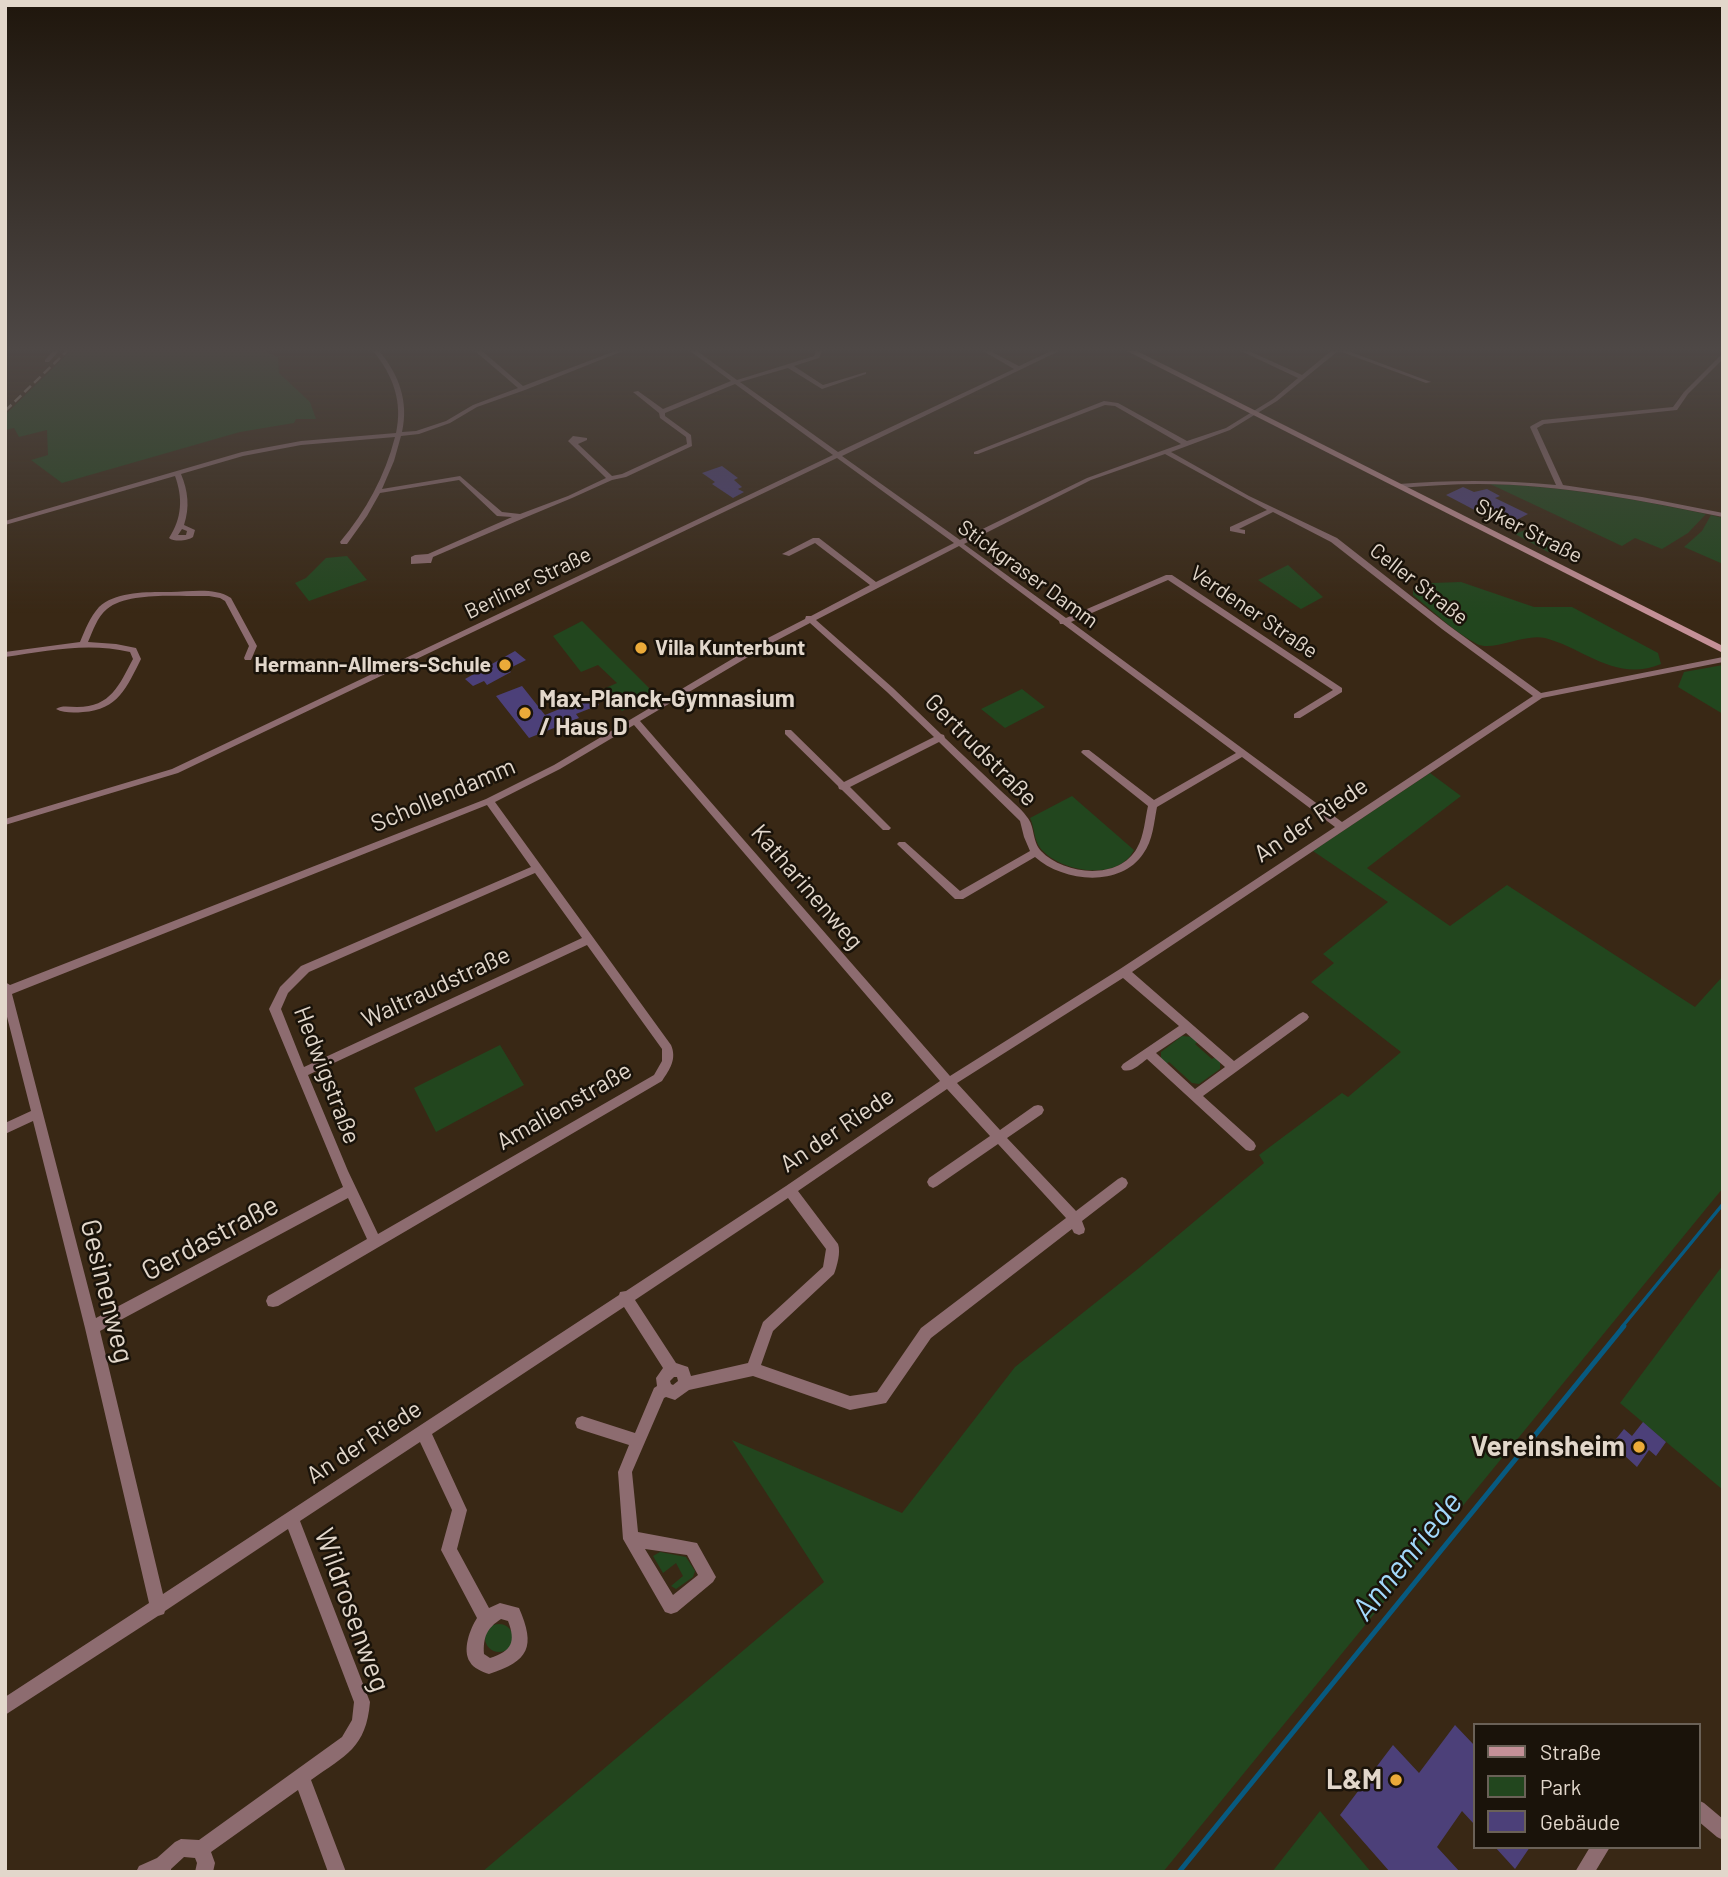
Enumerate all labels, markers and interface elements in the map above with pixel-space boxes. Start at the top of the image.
street label: Syker Straße [1471,493,1587,569]
street label: Stickgraser Damm [953,515,1103,633]
street label: Celler Straße [1365,538,1473,630]
street label: Berliner Straße [461,542,595,624]
street label: Verdener Straße [1186,560,1322,664]
place label: Villa Kunterbunt [655,635,805,661]
marker: Villa Kunterbunt [633,640,649,656]
place label: Hermann-Allmers-Schule [255,652,491,678]
marker: Hermann-Allmers-Schule [497,657,513,673]
place label: Max-Planck-Gymnasium / Haus D [539,685,795,741]
street label: Gertrudstraße [919,688,1043,812]
marker: Max-Planck-Gymnasium / Haus D [517,705,533,721]
street label: Schollendamm [366,752,520,838]
street label: An der Riede [1249,771,1373,869]
street label: Katharinenweg [745,819,869,955]
street label: Waltraudstraße [357,940,515,1034]
street label: Hedwigstraße [288,1002,366,1148]
street label: Amalienstraße [491,1056,637,1156]
street label: An der Riede [775,1081,899,1179]
street label: Gerdastraße [136,1188,284,1288]
street label: Gesinenweg [73,1216,141,1366]
street label: An der Riede [301,1394,427,1490]
place label: Vereinsheim [1471,1430,1625,1464]
marker: Vereinsheim [1631,1439,1647,1455]
water label: Annenriede [1343,1484,1471,1628]
street label: Wildrosenweg [307,1524,397,1696]
legend [1472,1723,1700,1849]
text: Straße [1540,1739,1601,1764]
place label: L&M [1326,1763,1382,1797]
marker: L&M [1388,1772,1404,1788]
text: Park [1540,1774,1581,1799]
text: Gebäude [1540,1809,1620,1834]

